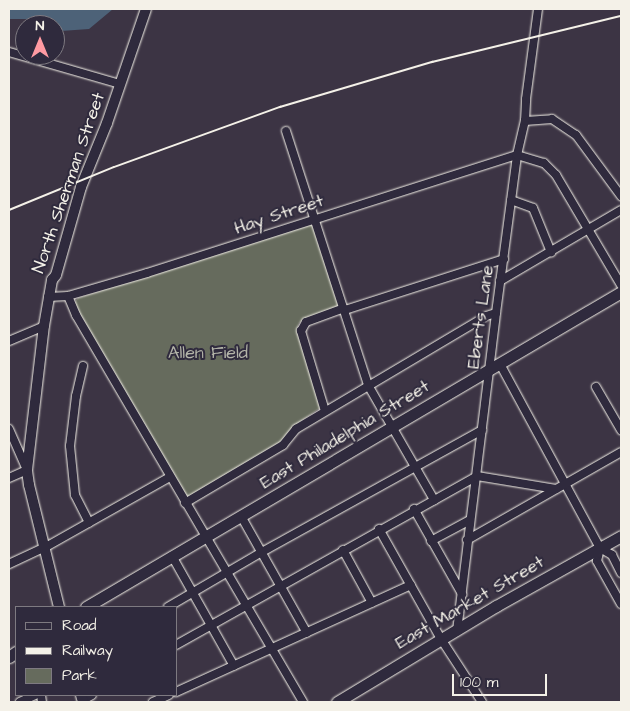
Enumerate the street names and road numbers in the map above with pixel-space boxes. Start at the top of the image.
street label: North Sherman Street [28,90,110,276]
street label: Hay Street [232,190,326,240]
street label: Eberts Lane [463,264,499,370]
street label: East Philadelphia Street [256,376,434,494]
street label: East Market Street [392,552,548,654]

